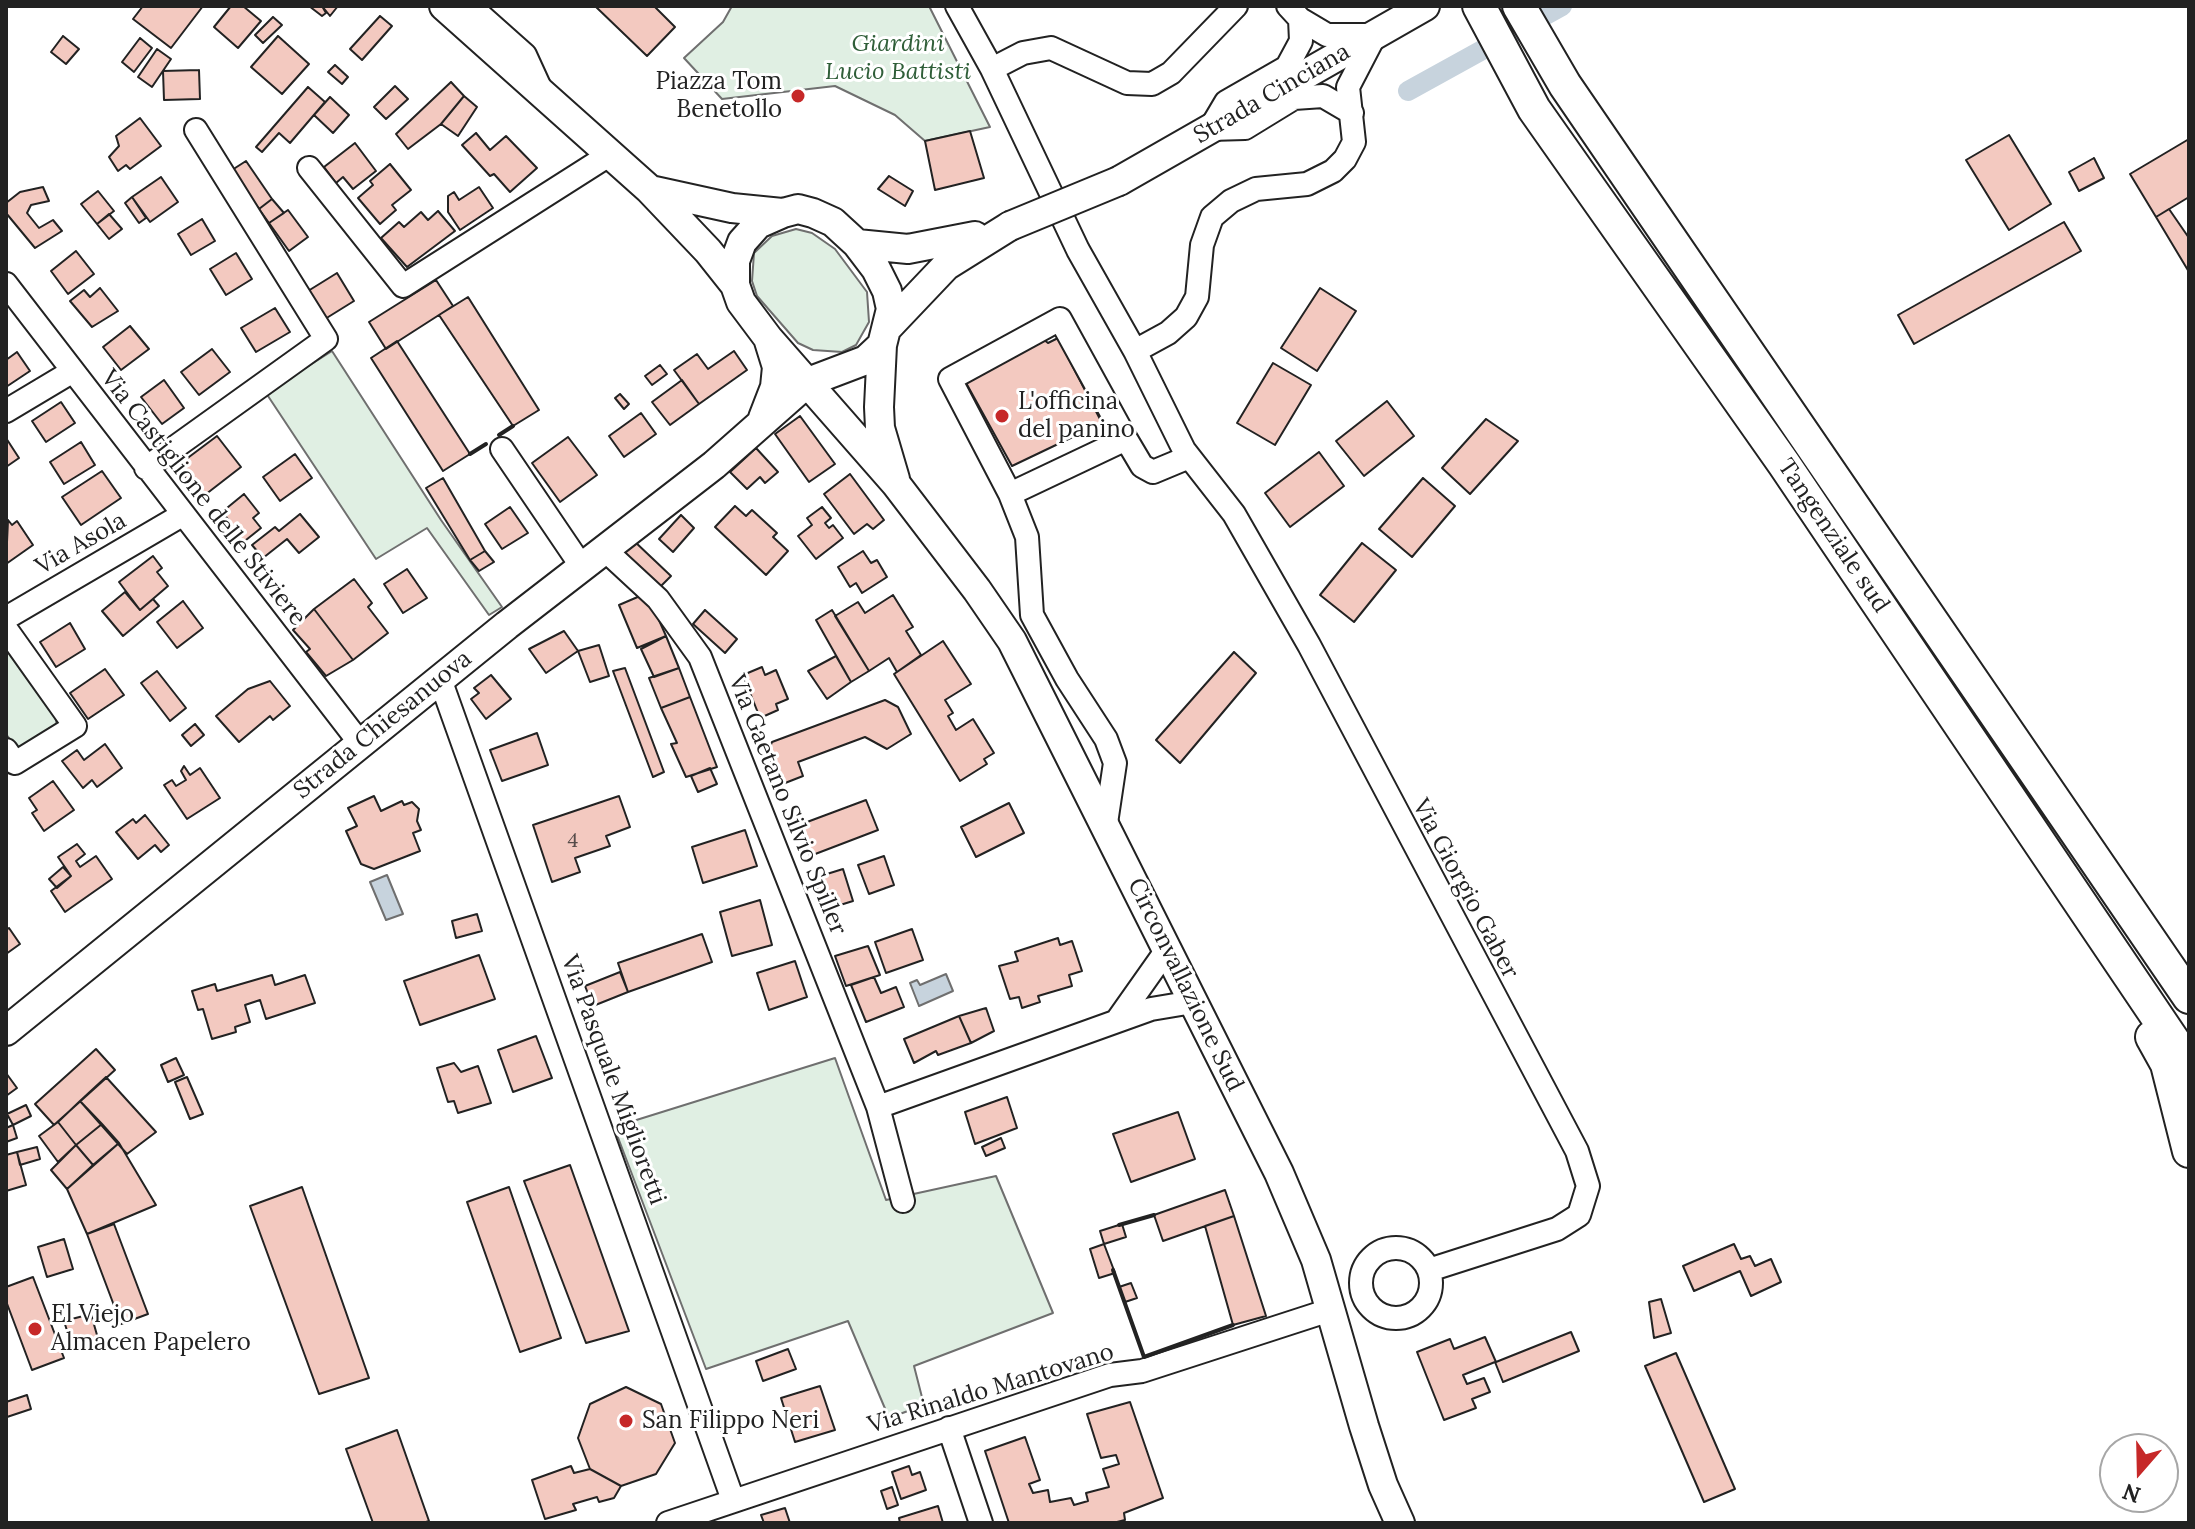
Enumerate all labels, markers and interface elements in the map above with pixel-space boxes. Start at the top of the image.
park label: Giardini Lucio Battisti [825,30,971,86]
street label: Strada Cinciana [1189,38,1355,150]
place label: Piazza Tom Benetollo [656,68,782,124]
marker: Piazza Tom Benetollo [789,87,807,105]
street label: Via Castiglione delle Stiviere [94,364,312,632]
place label: L'officina del panino [1018,388,1135,444]
marker: L'officina del panino [993,407,1011,425]
street label: Tangenziale sud [1771,454,1895,618]
street label: Via Asola [31,507,131,581]
street label: Strada Chiesanuova [288,645,478,805]
street label: Via Gaetano Silvio Spiller [722,671,852,939]
street label: Via Giorgio Gaber [1406,794,1524,984]
house number: 4 [568,829,578,853]
street label: Circonvallazione Sud [1121,874,1249,1096]
street label: Via Pasquale Miglioretti [554,951,672,1209]
place label: El Viejo Almacen Papelero [51,1301,251,1357]
marker: El Viejo Almacen Papelero [26,1320,44,1338]
street label: Via Rinaldo Mantovano [865,1338,1117,1440]
place label: San Filippo Neri [642,1407,819,1435]
marker: San Filippo Neri [617,1412,635,1430]
north arrow [2099,1433,2179,1513]
text: N [2119,1478,2144,1510]

